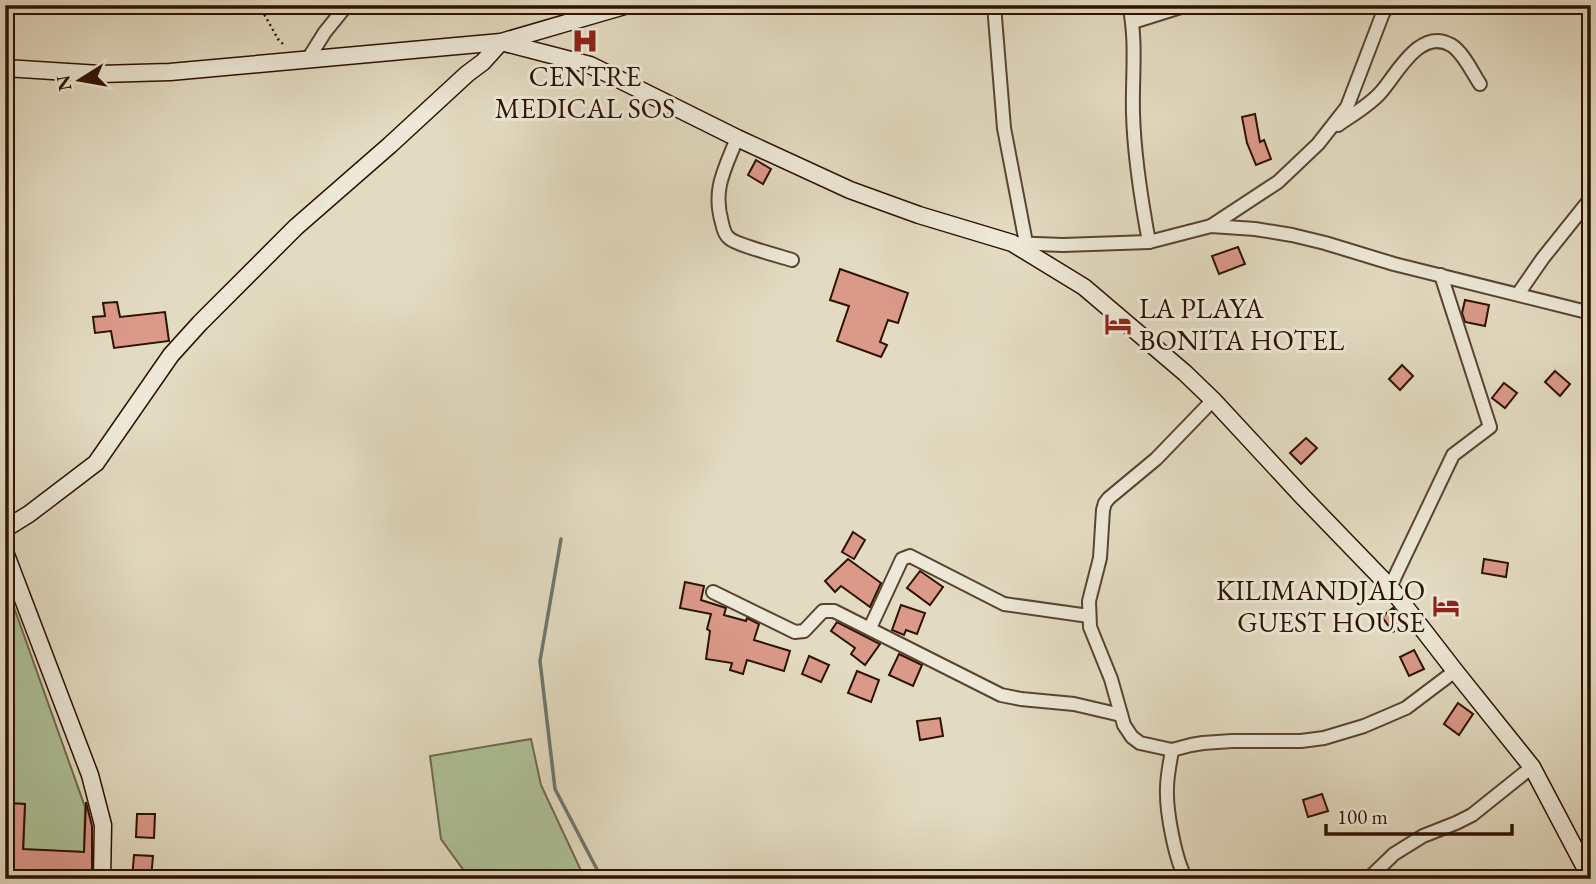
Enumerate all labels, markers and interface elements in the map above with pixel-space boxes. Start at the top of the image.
hospital icon: CENTRE MEDICAL SOS [570,26,600,56]
north arrow [46,46,116,116]
place label: CENTRE MEDICAL SOS [495,58,675,126]
text: N [50,73,78,93]
place label: LA PLAYA BONITA HOTEL [1139,290,1345,358]
hotel icon: LA PLAYA BONITA HOTEL [1103,309,1133,339]
place label: KILIMANDJALO GUEST HOUSE [1216,572,1425,640]
hotel icon: KILIMANDJALO GUEST HOUSE [1431,591,1461,621]
scale bar [1326,793,1512,837]
text: 100 m [1337,803,1388,830]

